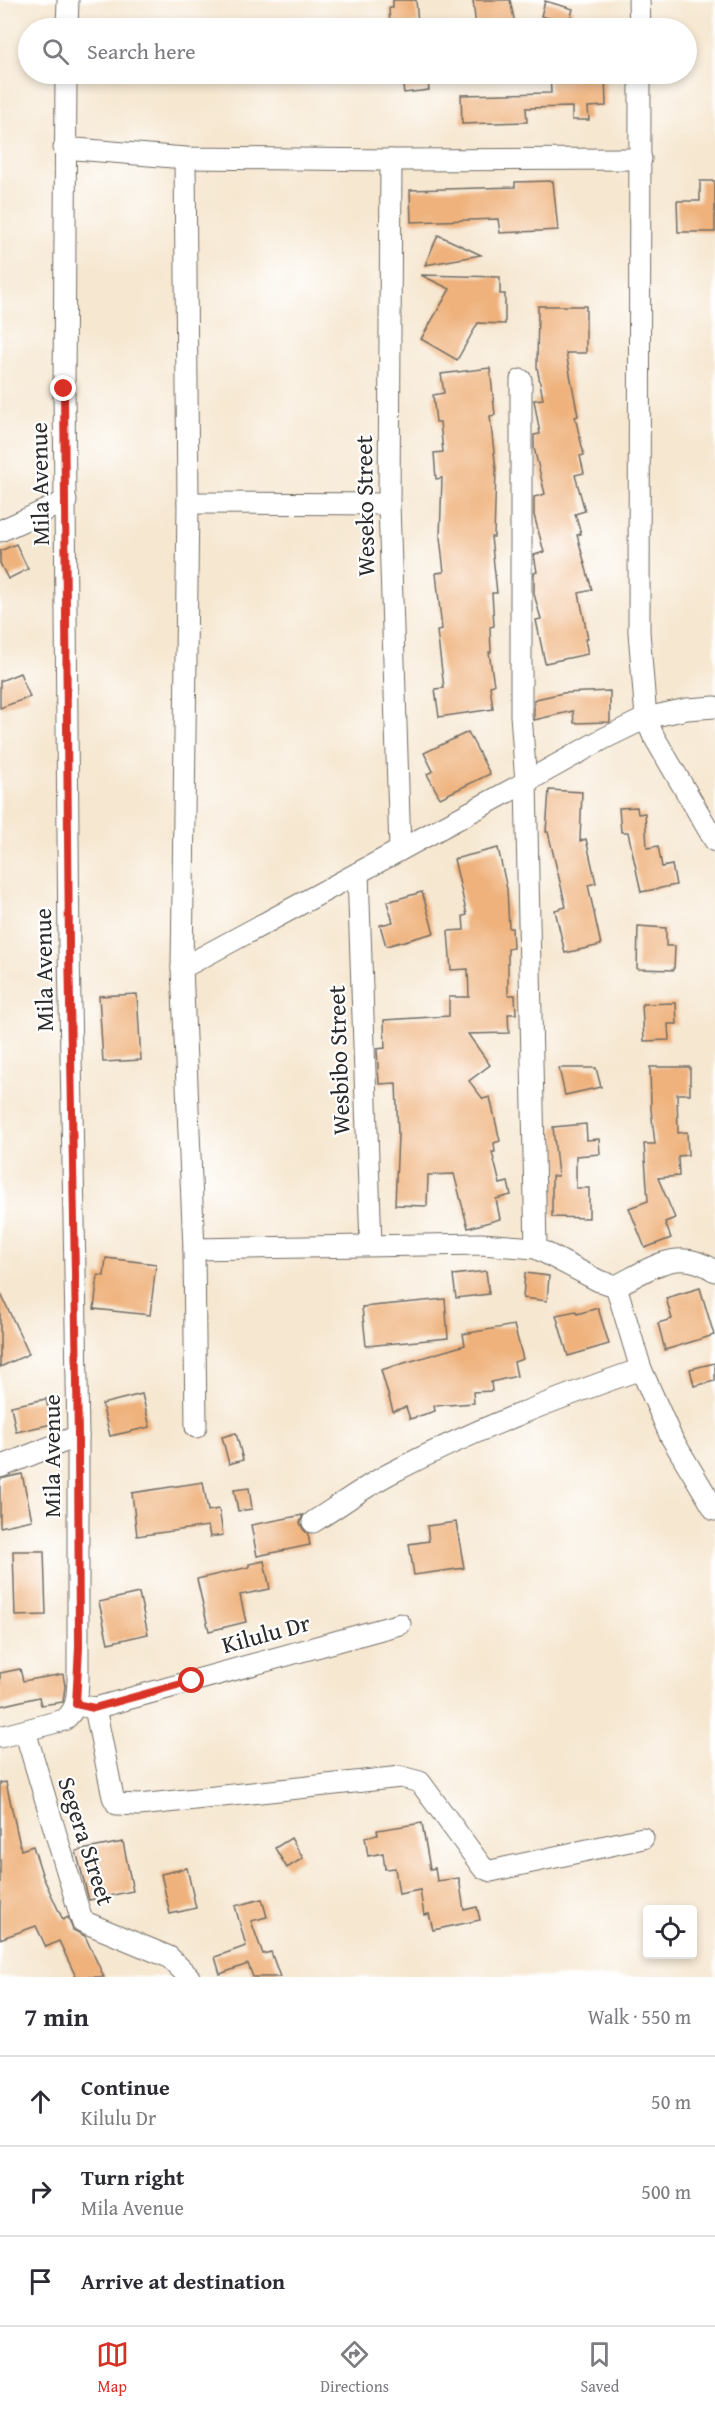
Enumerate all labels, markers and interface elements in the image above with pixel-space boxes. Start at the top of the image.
search box [18,18,697,84]
icon: search [39,35,72,68]
text: Search here [87,35,196,67]
route end [50,375,76,401]
street label: Mila Avenue [21,422,58,546]
street label: Weseko Street [346,434,383,577]
street label: Mila Avenue [25,908,62,1032]
street label: Wesbibo Street [318,984,359,1136]
street label: Mila Avenue [34,1394,69,1518]
street label: Kilulu Dr [218,1605,314,1662]
route start [178,1667,204,1693]
street label: Segera Street [49,1772,124,1910]
map controls [643,1905,697,1959]
button: locate [643,1905,697,1959]
text: 7 min [24,1997,89,2036]
text: Walk · 550 m [588,2002,691,2031]
text: Continue [81,2071,170,2103]
icon: ahead [24,2085,57,2118]
text: 50 m [651,2087,691,2116]
text: Kilulu Dr [81,2103,156,2132]
text: Turn right [81,2161,184,2193]
icon: right [24,2175,57,2208]
text: 500 m [641,2177,691,2206]
text: Mila Avenue [81,2193,184,2222]
icon: arrive [24,2265,57,2298]
text: Arrive at destination [81,2265,285,2297]
tab: Map [96,2338,129,2398]
tab: Directions [320,2338,389,2398]
tab: Saved [580,2338,619,2398]

